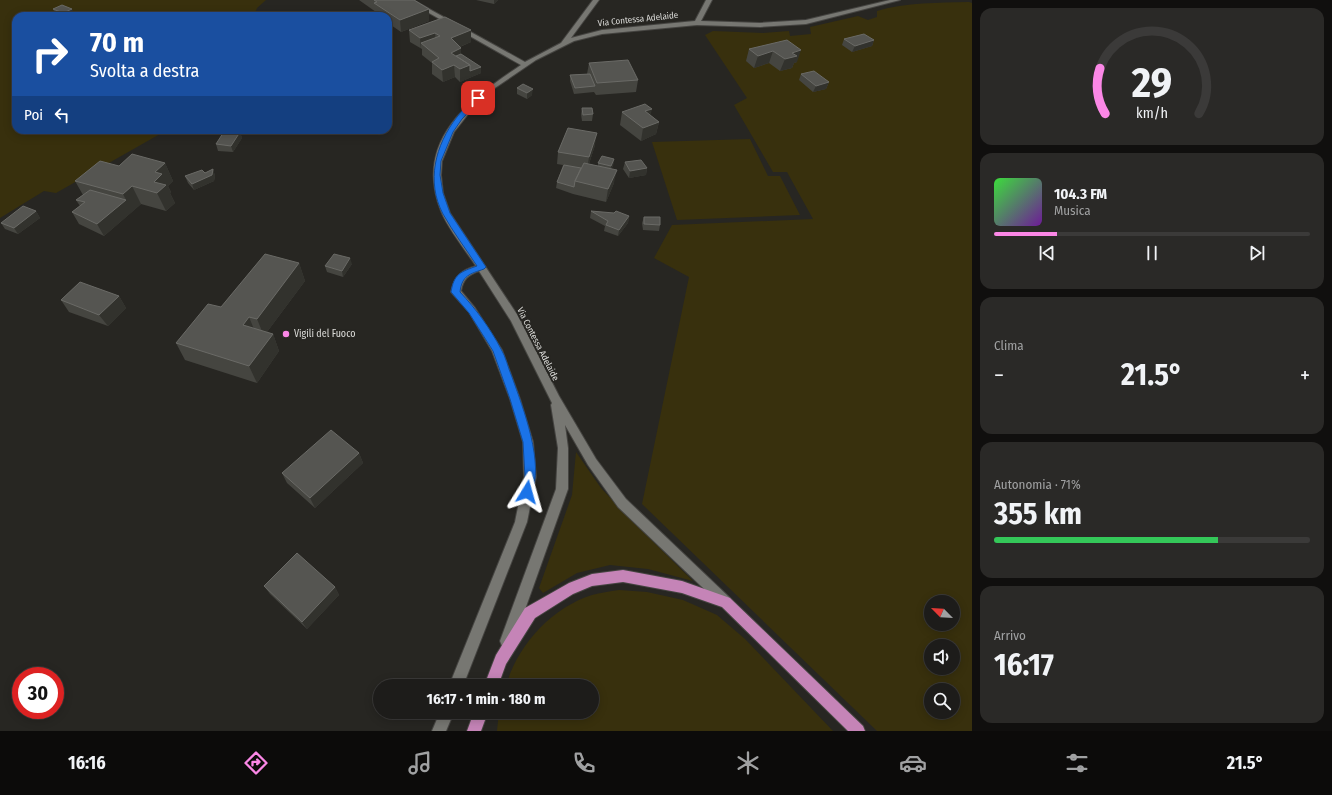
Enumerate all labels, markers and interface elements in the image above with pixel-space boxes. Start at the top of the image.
street label: Via Contessa Adelaide [597,10,679,28]
text: 70 m [90,26,144,59]
icon: right [24,28,76,80]
text: 29 [1131,58,1172,108]
text: Svolta a destra [90,60,199,82]
pin [461,81,495,115]
icon: arrive [467,87,489,109]
icon: left [51,104,73,126]
text: km/h [1136,105,1168,122]
text: Poi [24,106,43,124]
text: 104.3 FM [1054,185,1107,203]
text: Musica [1054,203,1091,218]
icon: previous [1036,242,1058,264]
icon: pause [1141,242,1163,264]
icon: next [1246,242,1268,264]
street label: Via Contessa Adelaide [515,306,561,383]
place label: Vigili del Fuoco [294,328,355,340]
marker: Vigili del Fuoco [281,329,291,339]
text: Clima [994,338,1024,353]
text: 21.5° [1121,357,1183,393]
text: − [994,362,1004,389]
text: + [1300,362,1310,389]
position arrow [506,471,548,513]
text: Autonomia · 71% [994,477,1081,492]
text: 355 km [994,496,1082,532]
north arrow [924,595,960,631]
map controls [924,595,960,719]
text: Arrivo [994,628,1026,643]
button: sound [924,639,960,675]
text: 16:17 [994,647,1054,683]
speed limit sign: 30 [12,667,64,719]
button: search [924,683,960,719]
text: 16:17 · 1 min · 180 m [427,690,545,708]
icon: directions [242,749,270,777]
icon: music [406,749,434,777]
icon: phone [570,749,598,777]
icon: climate [734,749,762,777]
icon: car [899,749,927,777]
icon: filters [1063,749,1091,777]
text: 16:16 [68,752,106,774]
text: 21.5° [1227,752,1264,774]

